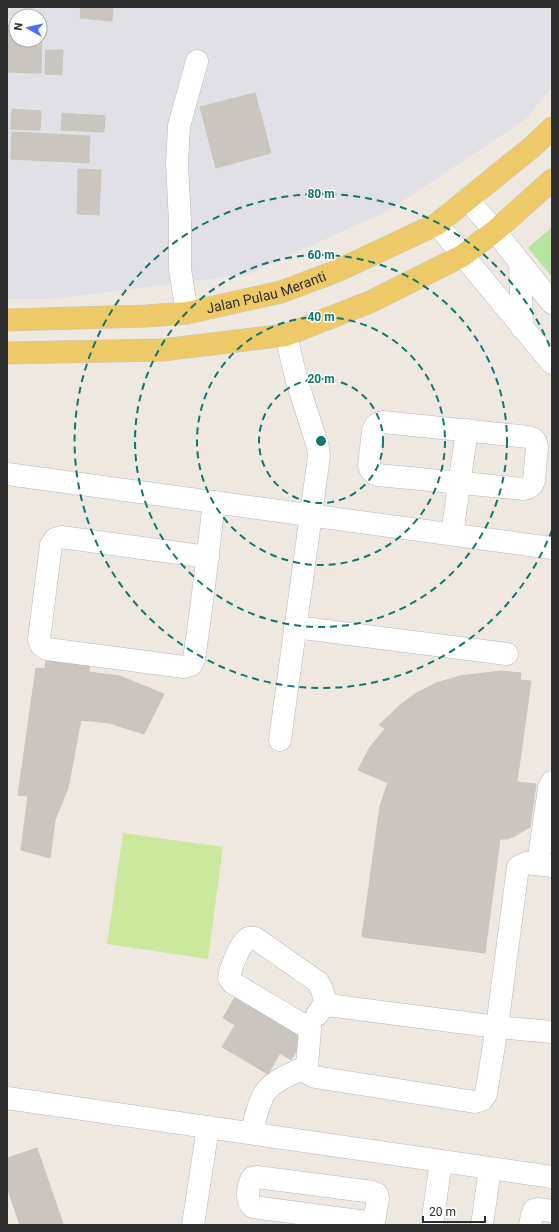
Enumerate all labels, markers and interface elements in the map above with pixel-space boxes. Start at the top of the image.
north arrow [8,8,48,48]
text: N [12,22,26,31]
text: 80 m [307,187,335,201]
text: 60 m [307,248,335,262]
street label: Jalan Pulau Meranti [205,268,328,316]
text: 40 m [307,310,335,324]
text: 20 m [307,372,335,386]
centre of rings [314,434,328,448]
scale bar [423,1198,485,1224]
text: 20 m [429,1205,456,1219]

